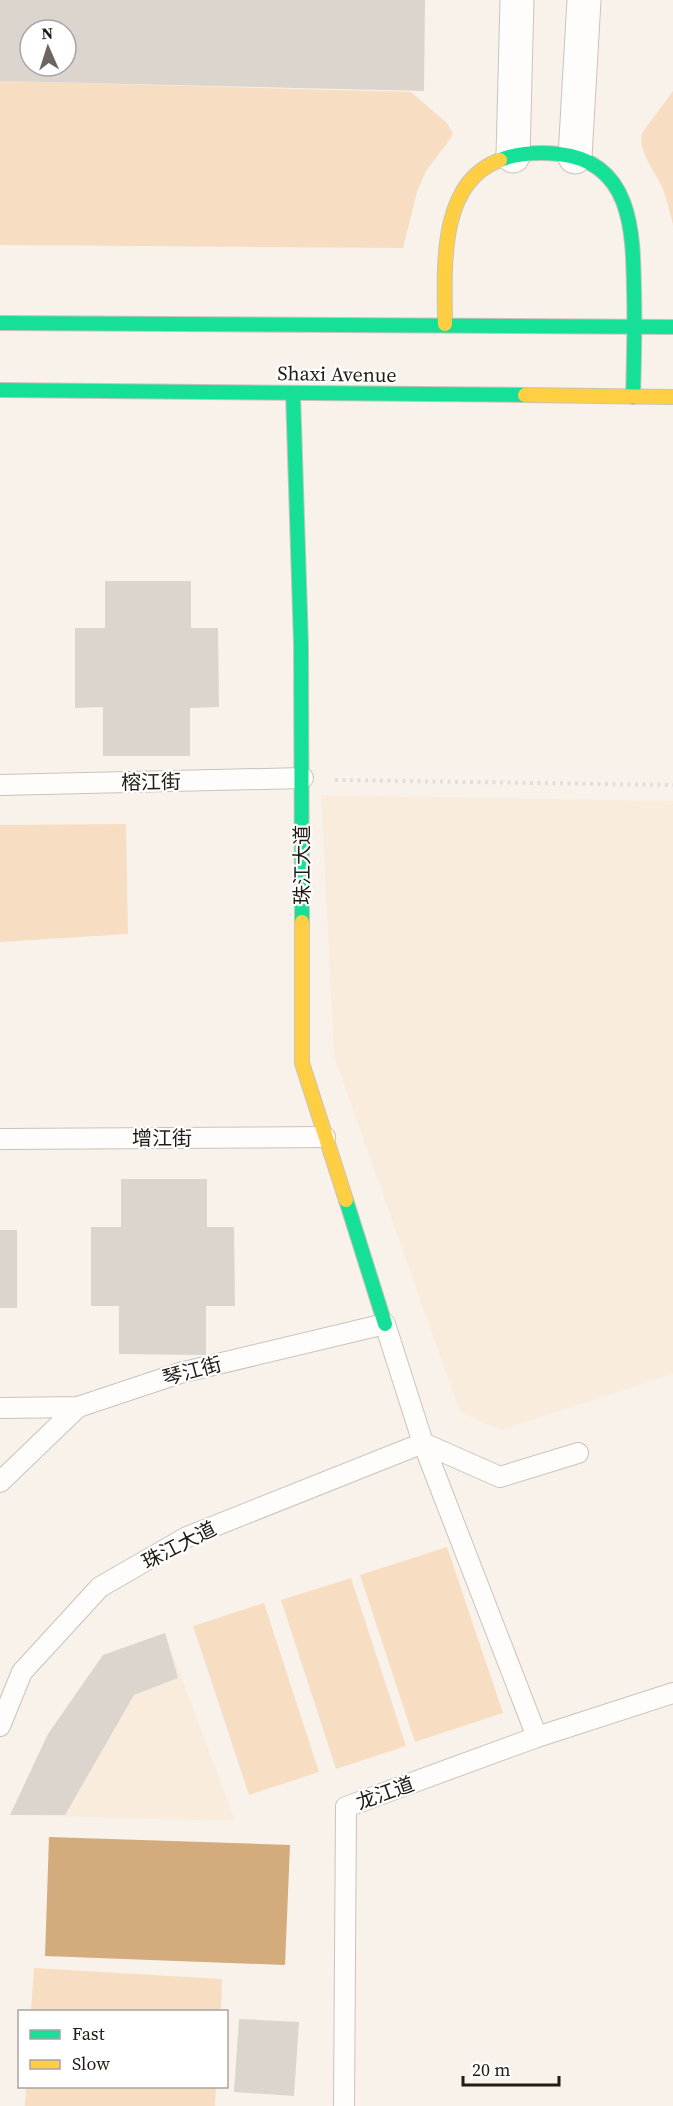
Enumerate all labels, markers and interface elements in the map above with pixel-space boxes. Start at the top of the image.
north arrow [18,18,78,78]
text: N [41,22,54,44]
street label: Shaxi Avenue [277,359,397,389]
street label: 榕江街 [121,767,181,797]
street label: 珠江大道 [288,825,316,905]
street label: 增江街 [132,1124,192,1152]
street label: 琴江街 [159,1350,225,1392]
street label: 珠江大道 [137,1514,221,1576]
street label: 龙江道 [352,1770,418,1816]
legend [18,2010,228,2088]
text: Fast [72,2021,105,2046]
scale bar [463,2049,559,2087]
text: Slow [72,2051,110,2076]
text: 20 m [472,2057,510,2082]

